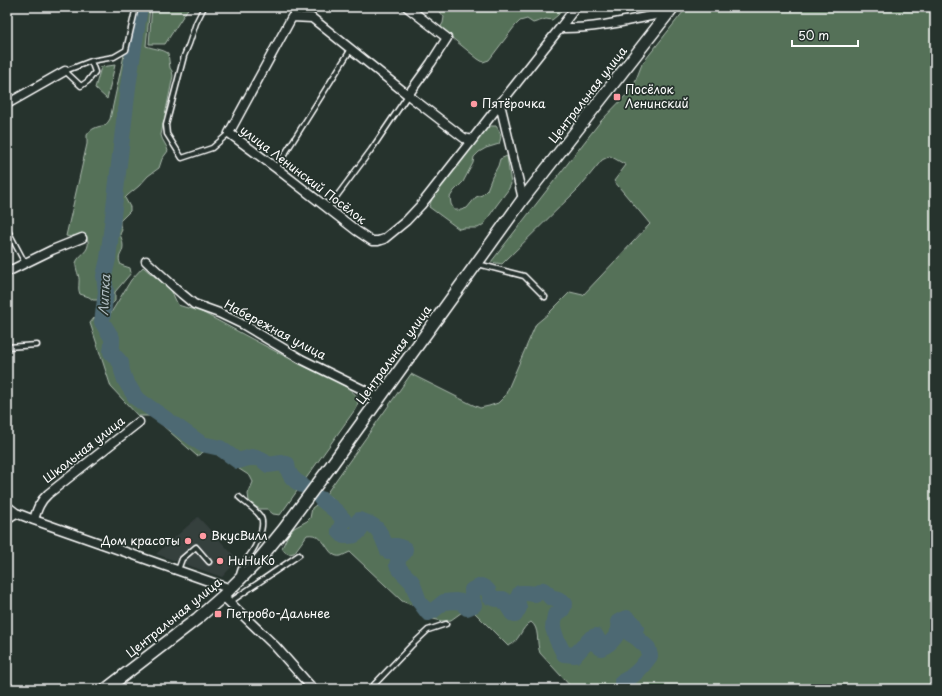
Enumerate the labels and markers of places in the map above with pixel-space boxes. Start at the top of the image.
place label: Посёлок Ленинский [625,80,689,112]
marker: Посёлок Ленинский [612,92,622,102]
place label: Пятёрочка [482,94,546,112]
marker: Пятёрочка [469,99,479,109]
place label: ВкусВилл [211,526,267,544]
place label: Дом красоты [100,531,180,549]
marker: ВкусВилл [198,531,208,541]
marker: Дом красоты [183,536,193,546]
place label: НиНиКо [228,551,275,569]
marker: НиНиКо [215,556,225,566]
place label: Петрово-Дальнее [226,604,331,622]
marker: Петрово-Дальнее [213,609,223,619]

